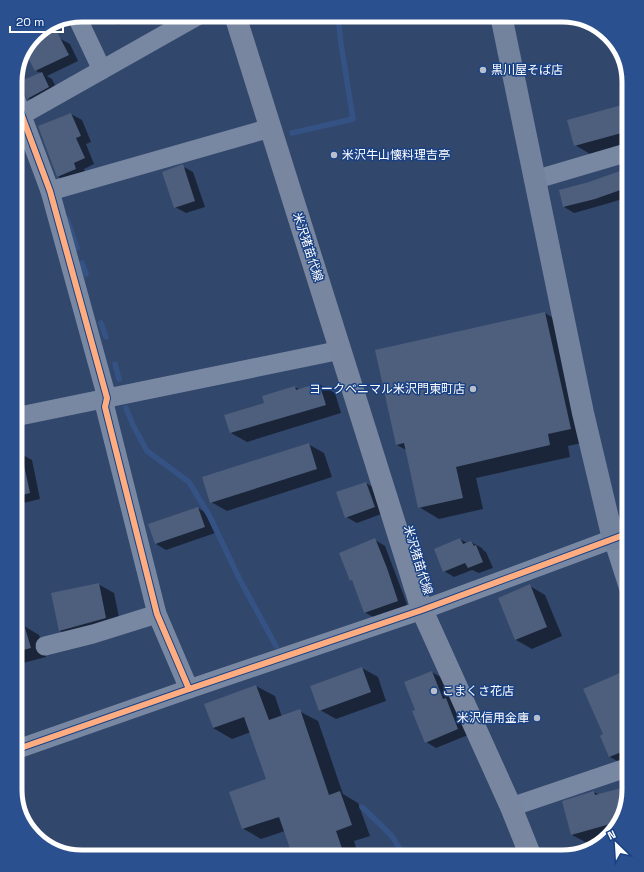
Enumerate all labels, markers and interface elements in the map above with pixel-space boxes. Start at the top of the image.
scale bar [10,8,63,34]
text: 20 m [16,14,44,30]
place label: 黒川屋そば店 [491,62,563,78]
marker: 黒川屋そば店 [478,65,488,75]
place label: 米沢牛山懐料理吉亭 [342,147,450,163]
marker: 米沢牛山懐料理吉亭 [329,150,339,160]
street label: 米沢猪苗代線 [289,210,327,284]
place label: ヨークベニマル米沢門東町店 [309,381,465,397]
marker: ヨークベニマル米沢門東町店 [468,384,478,394]
street label: 米沢猪苗代線 [400,523,436,597]
place label: こまくさ花店 [442,683,514,699]
marker: こまくさ花店 [429,686,439,696]
place label: 米沢信用金庫 [457,710,529,726]
marker: 米沢信用金庫 [532,713,542,723]
north arrow [596,824,636,864]
text: N [605,827,618,843]

